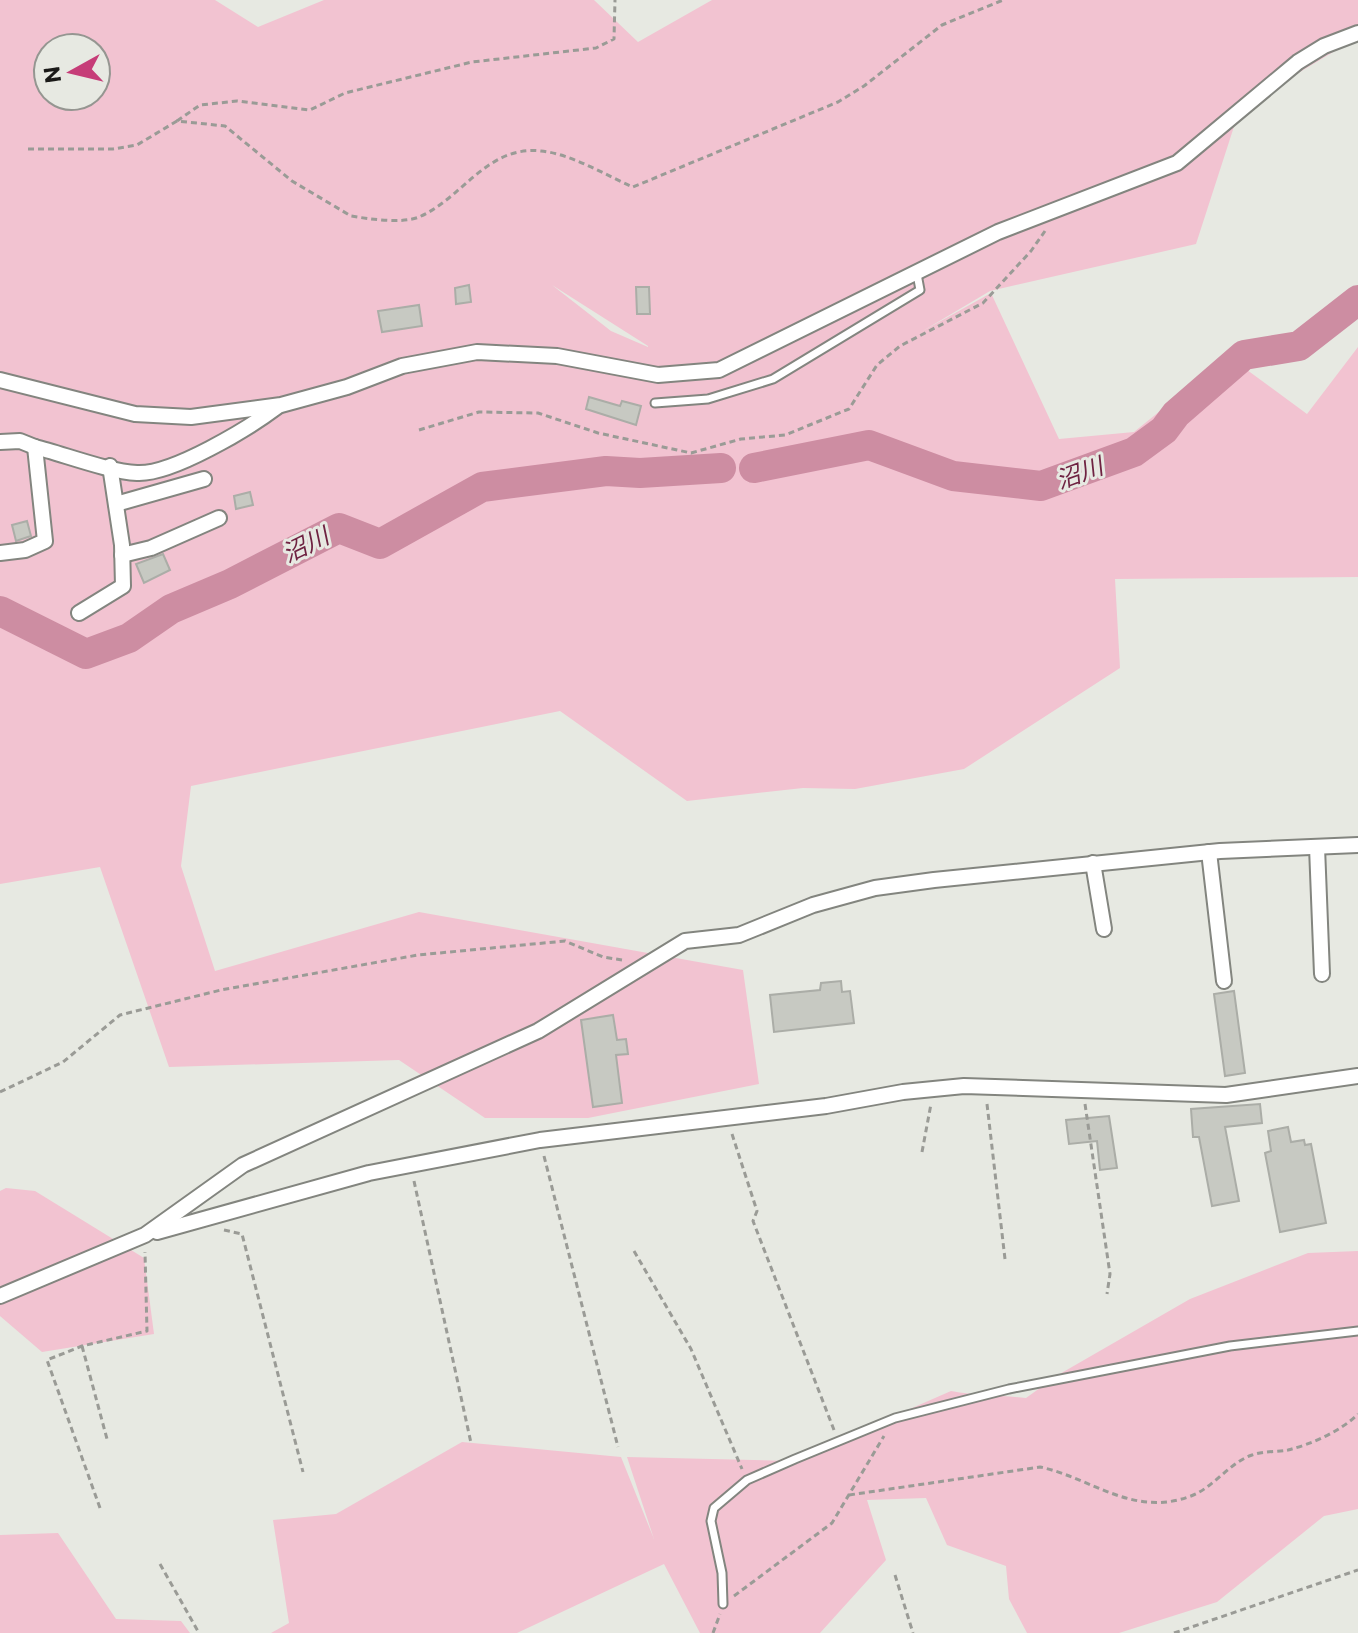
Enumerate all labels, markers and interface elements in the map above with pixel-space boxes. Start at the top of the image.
north arrow [32,32,112,112]
text: N [37,65,66,85]
water label: 沼川 [1051,449,1109,494]
water label: 沼川 [277,519,336,568]

